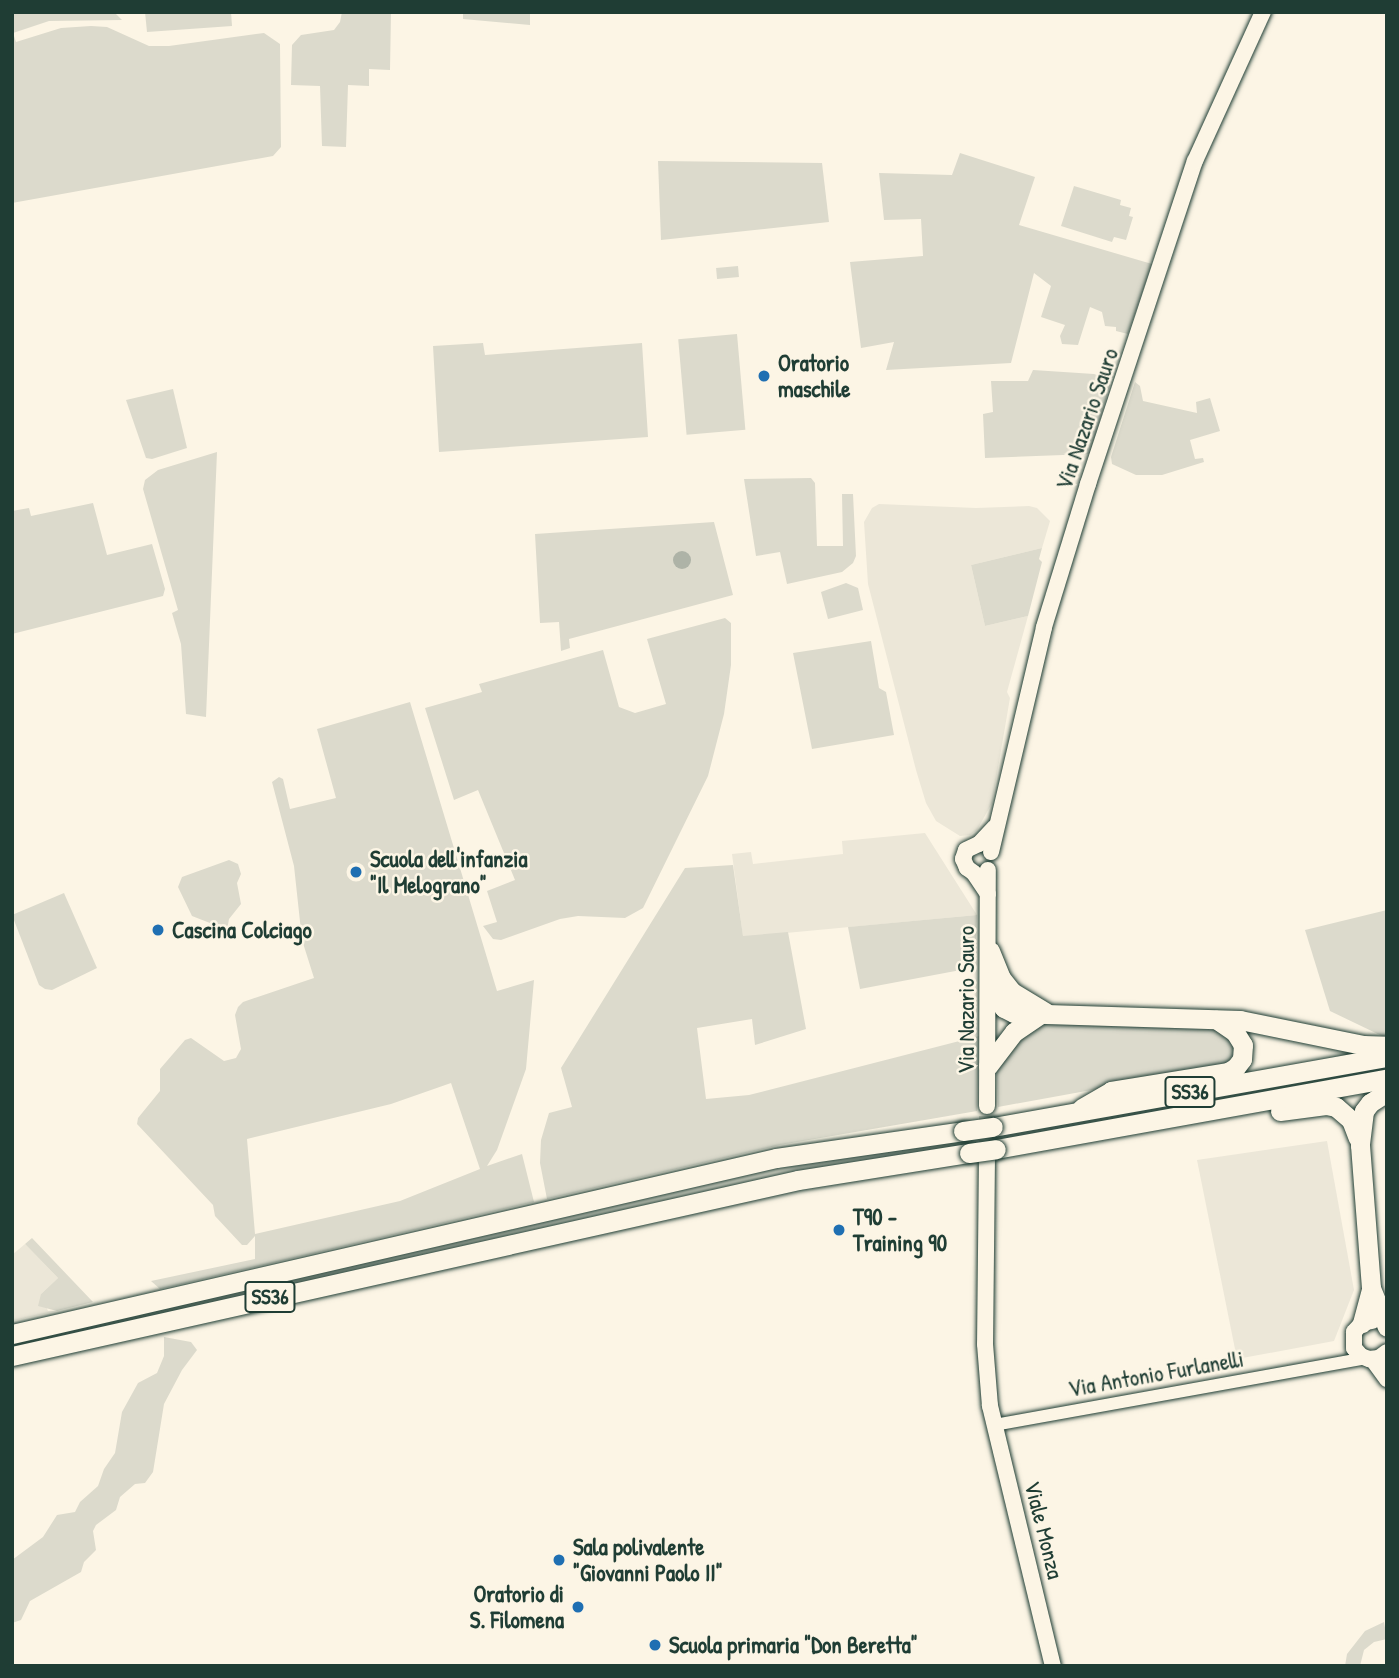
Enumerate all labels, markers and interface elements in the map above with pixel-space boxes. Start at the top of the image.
street label: Via Nazario Sauro [1050,345,1124,493]
place label: Oratorio maschile [778,349,851,403]
marker: Oratorio maschile [756,368,772,384]
place label: Scuola dell'infanzia "Il Melograno" [370,845,527,899]
marker: Scuola dell'infanzia "Il Melograno" [348,864,364,880]
place label: Cascina Colciago [172,916,312,944]
marker: Cascina Colciago [150,922,166,938]
street label: Via Nazario Sauro [952,926,980,1074]
road number: SS36 [1164,1074,1216,1110]
place label: T90 - Training 90 [853,1203,947,1257]
marker: T90 - Training 90 [831,1222,847,1238]
road number: SS36 [244,1280,296,1314]
street label: Via Antonio Furlanelli [1066,1345,1246,1403]
street label: Viale Monza [1019,1478,1069,1582]
place label: Sala polivalente "Giovanni Paolo II" [573,1533,723,1587]
marker: Sala polivalente "Giovanni Paolo II" [551,1552,567,1568]
place label: Oratorio di S. Filomena [470,1580,564,1634]
marker: Oratorio di S. Filomena [570,1599,586,1615]
place label: Scuola primaria "Don Beretta" [669,1631,918,1659]
marker: Scuola primaria "Don Beretta" [647,1637,663,1653]

